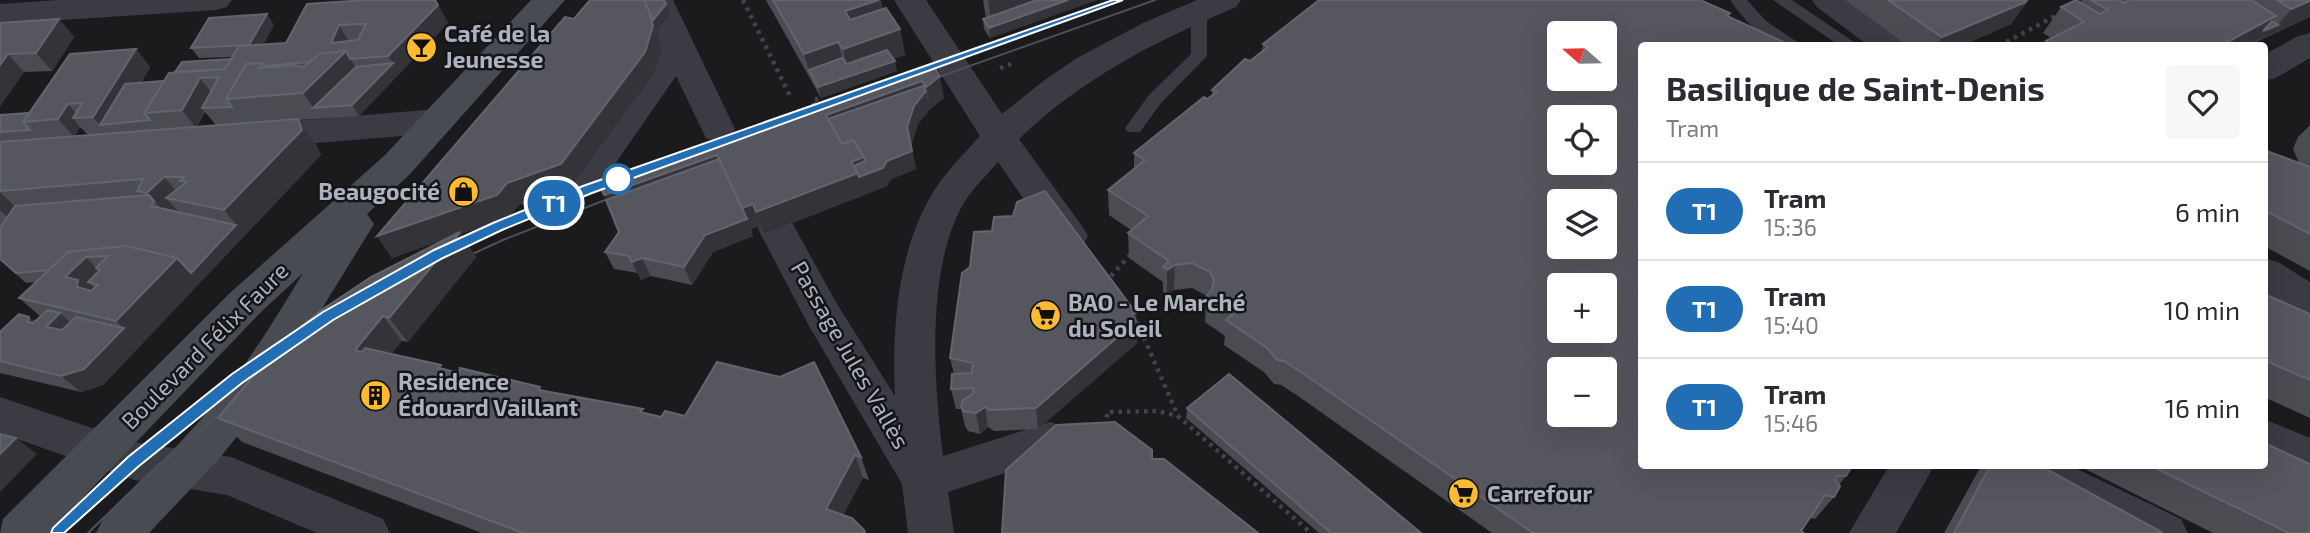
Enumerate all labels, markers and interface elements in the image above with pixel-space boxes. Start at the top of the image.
place label: Café de la Jeunesse [444,19,550,73]
north arrow [1547,21,1617,91]
map controls [1547,21,1617,427]
bar icon: Café de la Jeunesse [404,30,438,64]
button: heart [2166,65,2240,139]
text: Basilique de Saint-Denis [1666,68,2045,108]
button: locate [1547,105,1617,175]
text: Tram [1666,114,1719,142]
unlabelled marker [603,164,633,194]
shop icon: Beaugocité [446,175,480,209]
place label: Beaugocité [318,177,440,205]
line badge: T1 [522,180,586,226]
text: Tram [1764,182,1826,213]
text: T1 [542,188,566,217]
button: layers [1547,189,1617,259]
text: T1 [1692,196,1717,225]
text: 6 min [2175,196,2240,227]
text: 15:36 [1764,213,1817,241]
street label: Boulevard Félix Faure [115,256,294,435]
street label: Passage Jules Vallès [786,256,916,453]
button: + [1547,273,1617,343]
text: Tram [1764,280,1826,311]
place label: BAO - Le Marché du Soleil [1068,288,1245,342]
text: T1 [1692,294,1717,323]
text: 10 min [2164,294,2240,325]
supermarket icon: BAO - Le Marché du Soleil [1028,299,1062,333]
text: 15:40 [1764,311,1819,339]
button: − [1547,357,1617,427]
place label: Residence Édouard Vaillant [398,367,578,421]
building icon: Residence Édouard Vaillant [358,378,392,412]
text: Tram [1764,378,1826,409]
text: T1 [1692,392,1717,421]
text: 16 min [2165,392,2240,423]
text: 15:46 [1764,409,1818,437]
supermarket icon: Carrefour [1447,477,1481,511]
place label: Carrefour [1487,479,1592,507]

